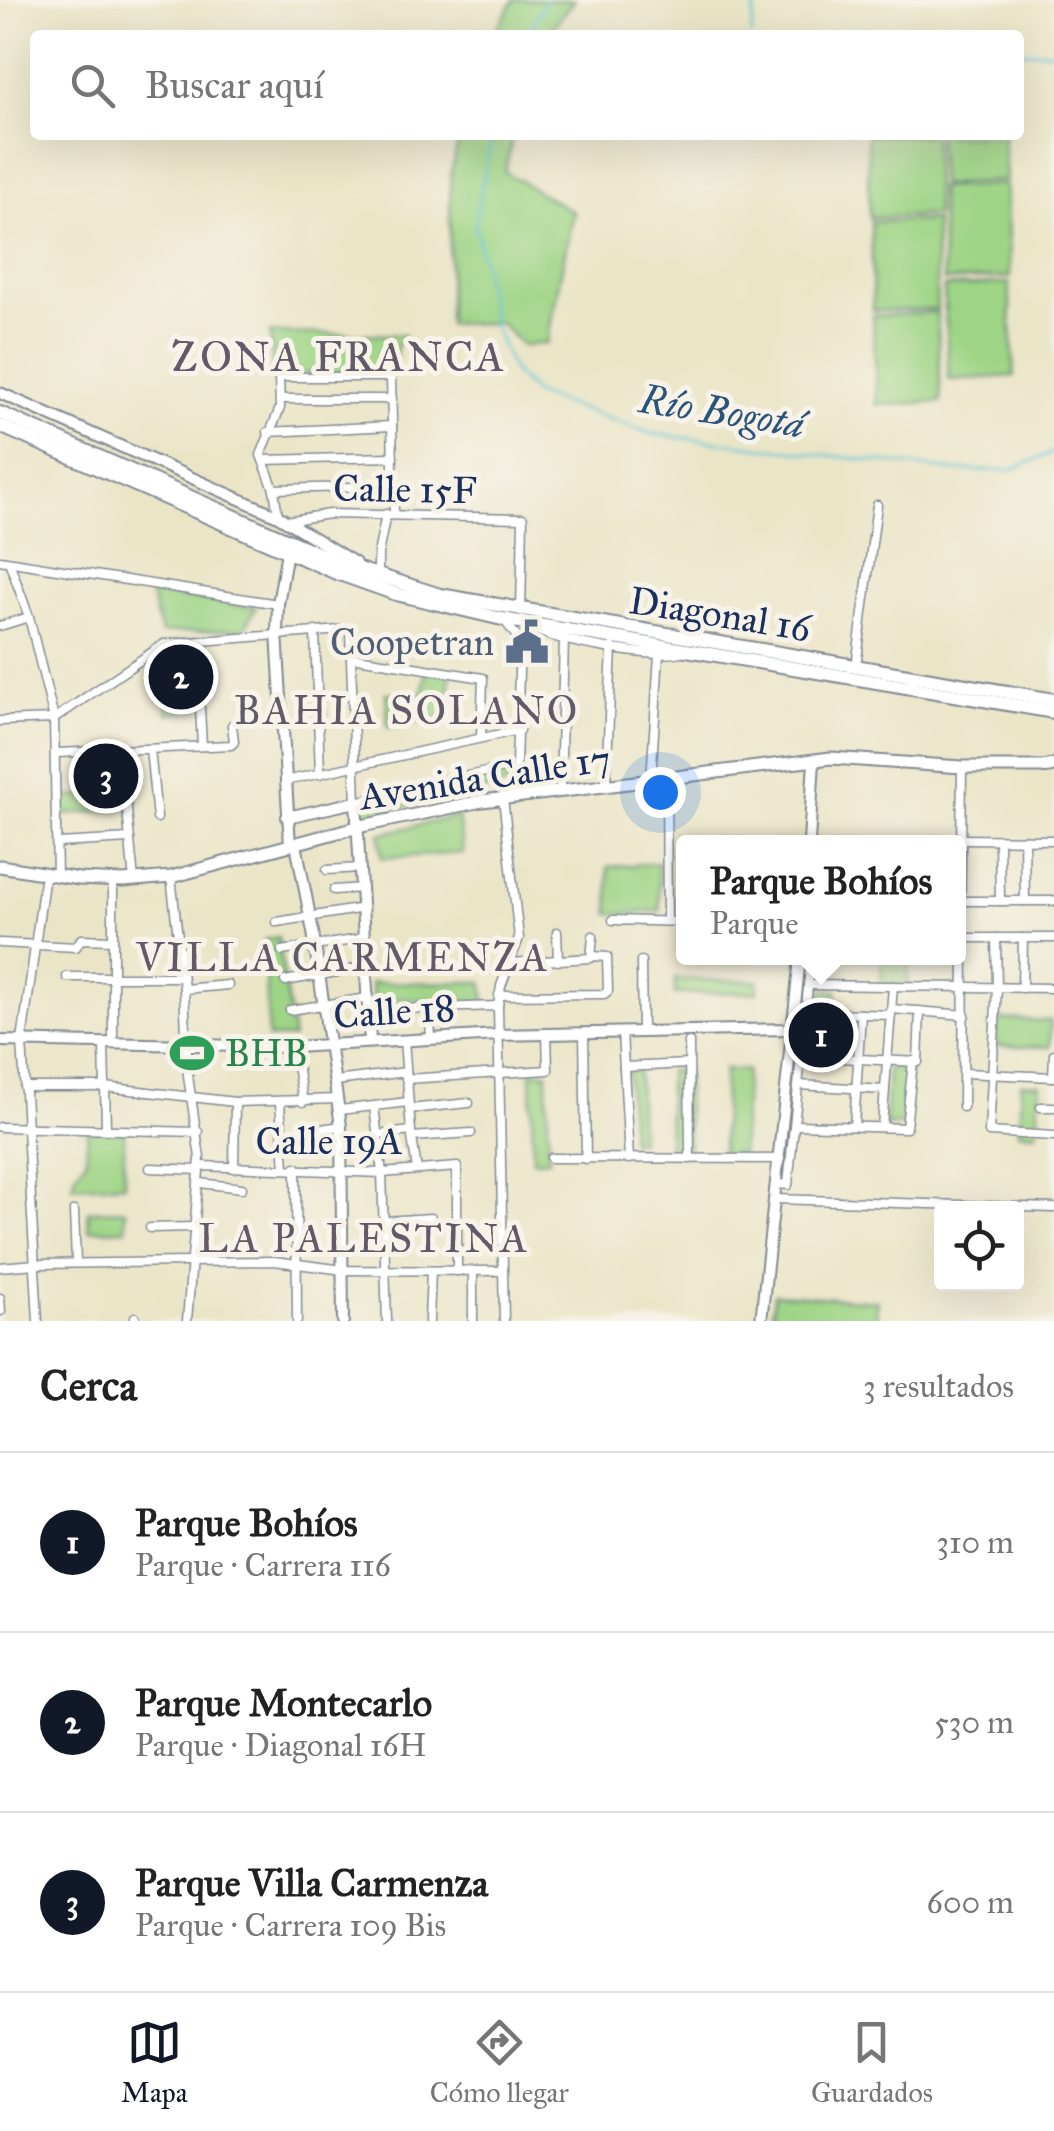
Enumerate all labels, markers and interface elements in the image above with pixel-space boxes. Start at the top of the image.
search box [30,30,1024,140]
icon: search [65,58,120,113]
text: Buscar aquí [145,62,324,108]
district label: ZONA FRANCA [171,331,507,383]
water label: Río Bogotá [634,374,813,449]
street label: Calle 15F [333,465,477,513]
street label: Diagonal 16 [626,577,816,651]
public building icon: Coopetran [503,618,551,666]
place label: Coopetran [330,619,494,665]
pin: 2 [148,640,214,714]
district label: BAHIA SOLANO [234,686,580,735]
street label: Avenida Calle 17 [354,734,614,820]
pin: 3 [74,738,138,814]
your location [635,767,686,818]
popup [676,835,966,965]
text: Parque Bohíos [710,858,932,904]
text: Parque [710,904,798,943]
district label: VILLA CARMENZA [135,933,550,982]
street label: Calle 18 [332,984,456,1038]
pin: 1 [788,998,854,1072]
sports icon: BHB [168,1029,216,1077]
place label: BHB [225,1030,308,1076]
street label: Calle 19A [255,1118,403,1164]
map controls [934,1201,1024,1291]
button: locate [934,1201,1024,1291]
district label: LA PALESTINA [198,1214,530,1263]
text: Cerca [40,1360,137,1412]
text: 3 resultados [863,1367,1014,1406]
text: Parque Bohíos [135,1500,358,1546]
text: 1 [66,1523,79,1562]
text: 310 m [936,1523,1014,1562]
text: Parque · Carrera 116 [135,1546,391,1585]
text: Parque Montecarlo [135,1680,432,1726]
text: 2 [65,1703,80,1742]
text: 530 m [934,1703,1014,1742]
text: Parque · Diagonal 16H [135,1726,426,1765]
text: Parque Villa Carmenza [135,1860,488,1906]
text: 3 [66,1883,79,1922]
text: 600 m [927,1883,1014,1922]
text: Parque · Carrera 109 Bis [135,1906,446,1945]
tab: Mapa [121,2015,188,2110]
tab: Cómo llegar [430,2015,569,2110]
tab: Guardados [811,2015,933,2110]

